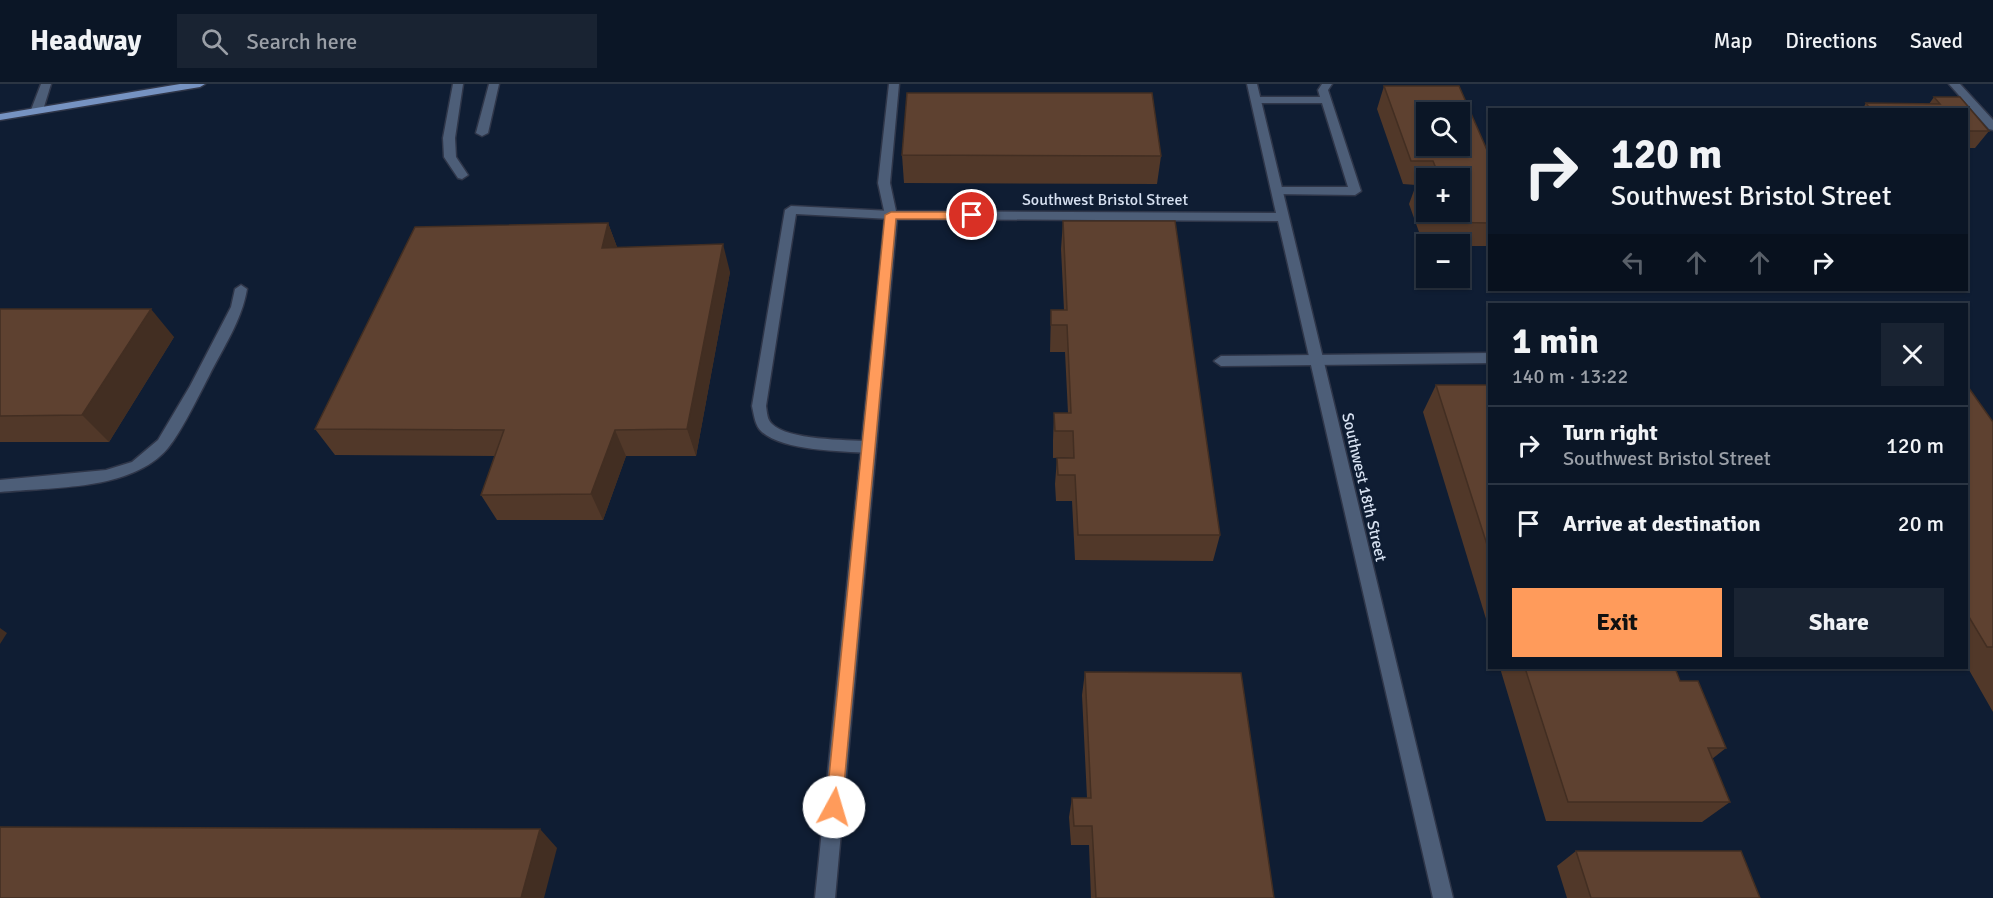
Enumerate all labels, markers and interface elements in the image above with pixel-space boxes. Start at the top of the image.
search box [177,14,597,68]
text: Headway [30,24,141,58]
icon: search [198,25,231,58]
text: Search here [246,28,357,55]
text: Map [1714,28,1752,54]
text: Directions [1785,28,1877,54]
text: Saved [1910,28,1963,54]
map controls [1416,102,1470,288]
button: search [1416,102,1470,156]
text: 120 m [1611,129,1722,180]
icon: right [1512,132,1590,210]
button: + [1416,168,1470,222]
text: Southwest Bristol Street [1611,180,1891,213]
pin [946,189,997,240]
street label: Southwest Bristol Street [1022,190,1188,210]
icon: arrive [955,198,988,231]
button: − [1416,234,1470,288]
icon: left [1617,246,1650,279]
icon: ahead [1680,246,1713,279]
icon: ahead [1743,246,1776,279]
icon: right [1806,246,1839,279]
text: 1 min [1512,319,1599,364]
button: close [1881,323,1944,386]
text: 140 m · 13:22 [1512,364,1628,389]
street label: Southwest 18th Street [1337,411,1391,564]
text: Turn right [1563,419,1658,446]
icon: right [1512,429,1545,462]
text: 120 m [1886,432,1944,459]
text: Southwest Bristol Street [1563,446,1771,471]
icon: arrive [1512,507,1545,540]
text: Arrive at destination [1563,510,1760,537]
text: 20 m [1898,510,1944,537]
button: Exit [1512,588,1722,657]
button: Share [1734,588,1944,657]
position arrow [802,775,866,839]

